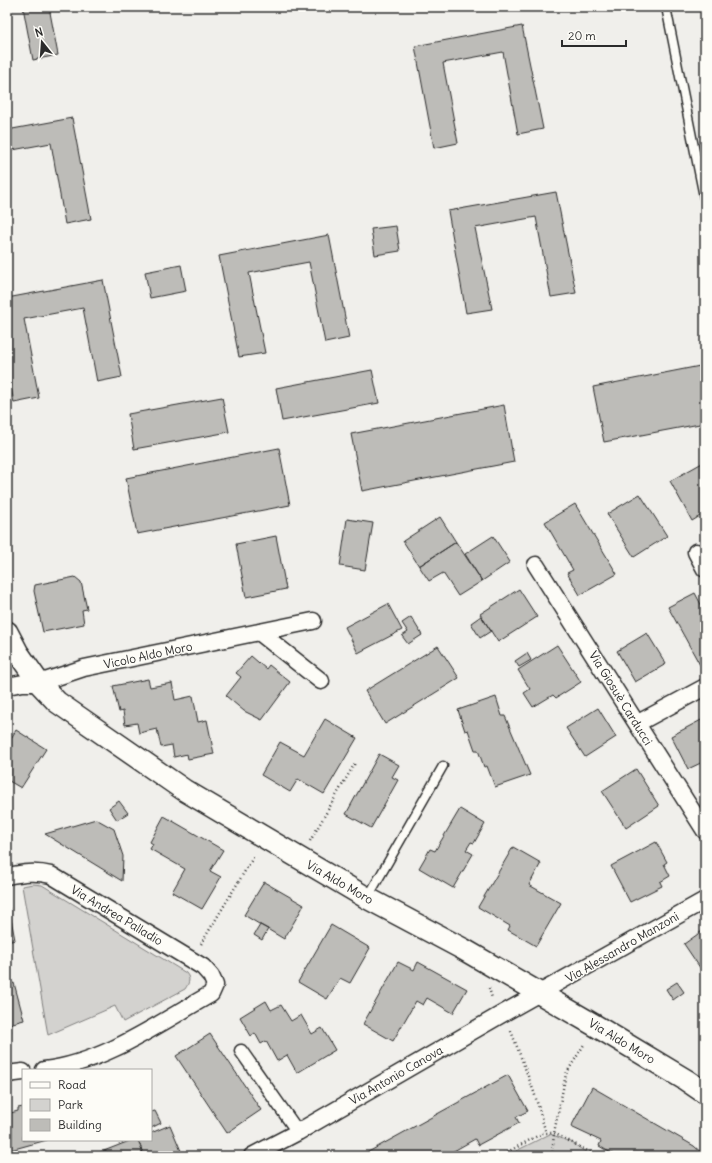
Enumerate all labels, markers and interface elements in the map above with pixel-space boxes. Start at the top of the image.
north arrow [22,22,62,62]
scale bar [562,22,626,48]
text: N [33,25,45,40]
text: 20 m [568,28,596,43]
street label: Vicolo Aldo Moro [102,638,194,672]
street label: Via Giosuè Carducci [586,648,656,748]
street label: Via Aldo Moro [304,857,376,907]
street label: Via Andrea Palladio [68,882,166,949]
street label: Via Alessandro Manzoni [563,908,681,986]
street label: Via Aldo Moro [586,1015,658,1067]
street label: Via Antonio Canova [347,1042,446,1108]
legend [22,1069,152,1141]
text: Road [58,1077,86,1092]
text: Park [58,1097,83,1112]
text: Building [58,1117,102,1132]

